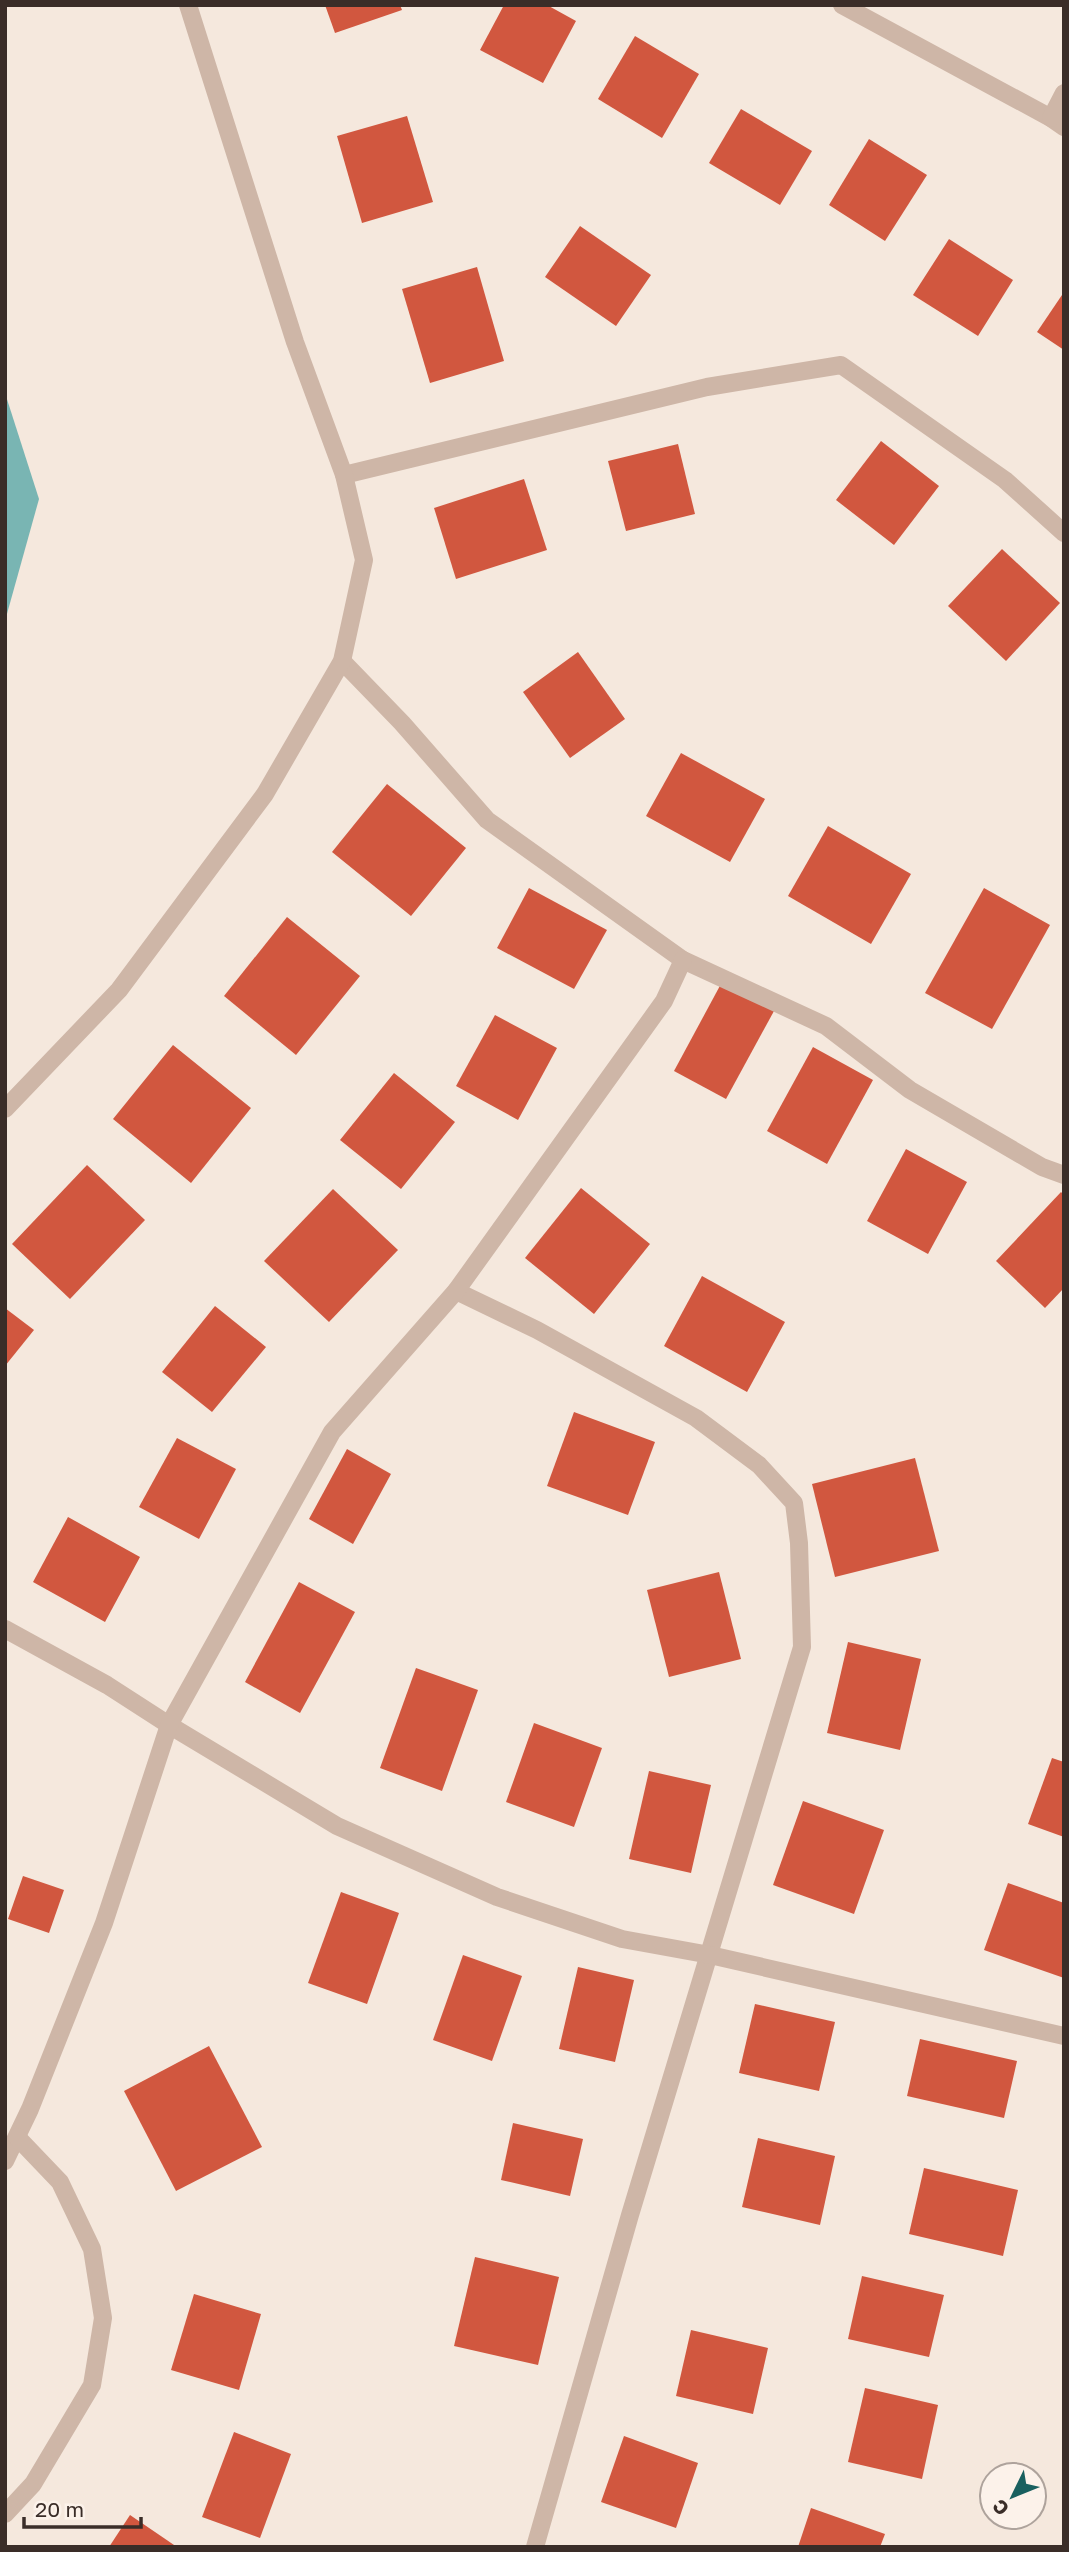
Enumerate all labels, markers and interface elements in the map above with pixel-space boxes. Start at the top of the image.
north arrow [978,2461,1048,2531]
scale bar [24,2486,142,2530]
text: С [987,2495,1013,2521]
text: 20 m [35,2496,84,2522]

